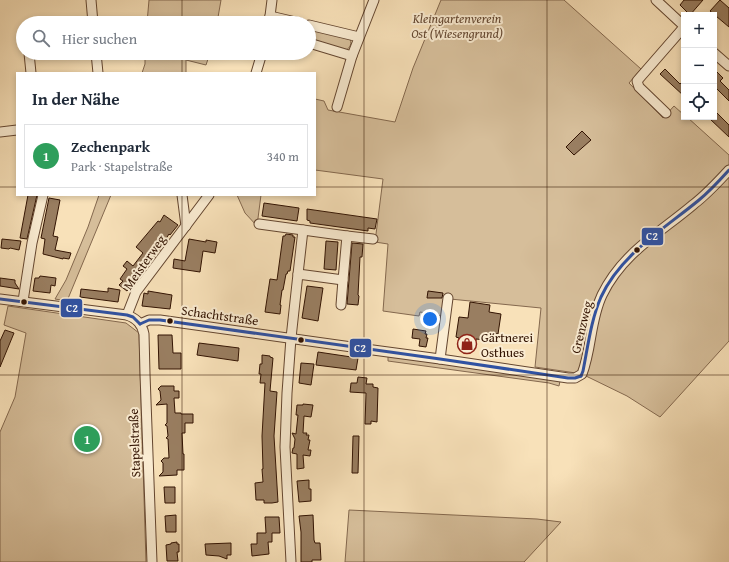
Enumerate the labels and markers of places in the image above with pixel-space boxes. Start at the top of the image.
unlabelled marker [632,245,642,255]
unlabelled marker [19,297,29,307]
unlabelled marker [165,316,175,326]
place label: Gärtnerei Osthues [481,328,533,362]
shop icon: Gärtnerei Osthues [456,333,478,355]
unlabelled marker [296,335,306,345]
pin: 1 [74,424,100,454]

